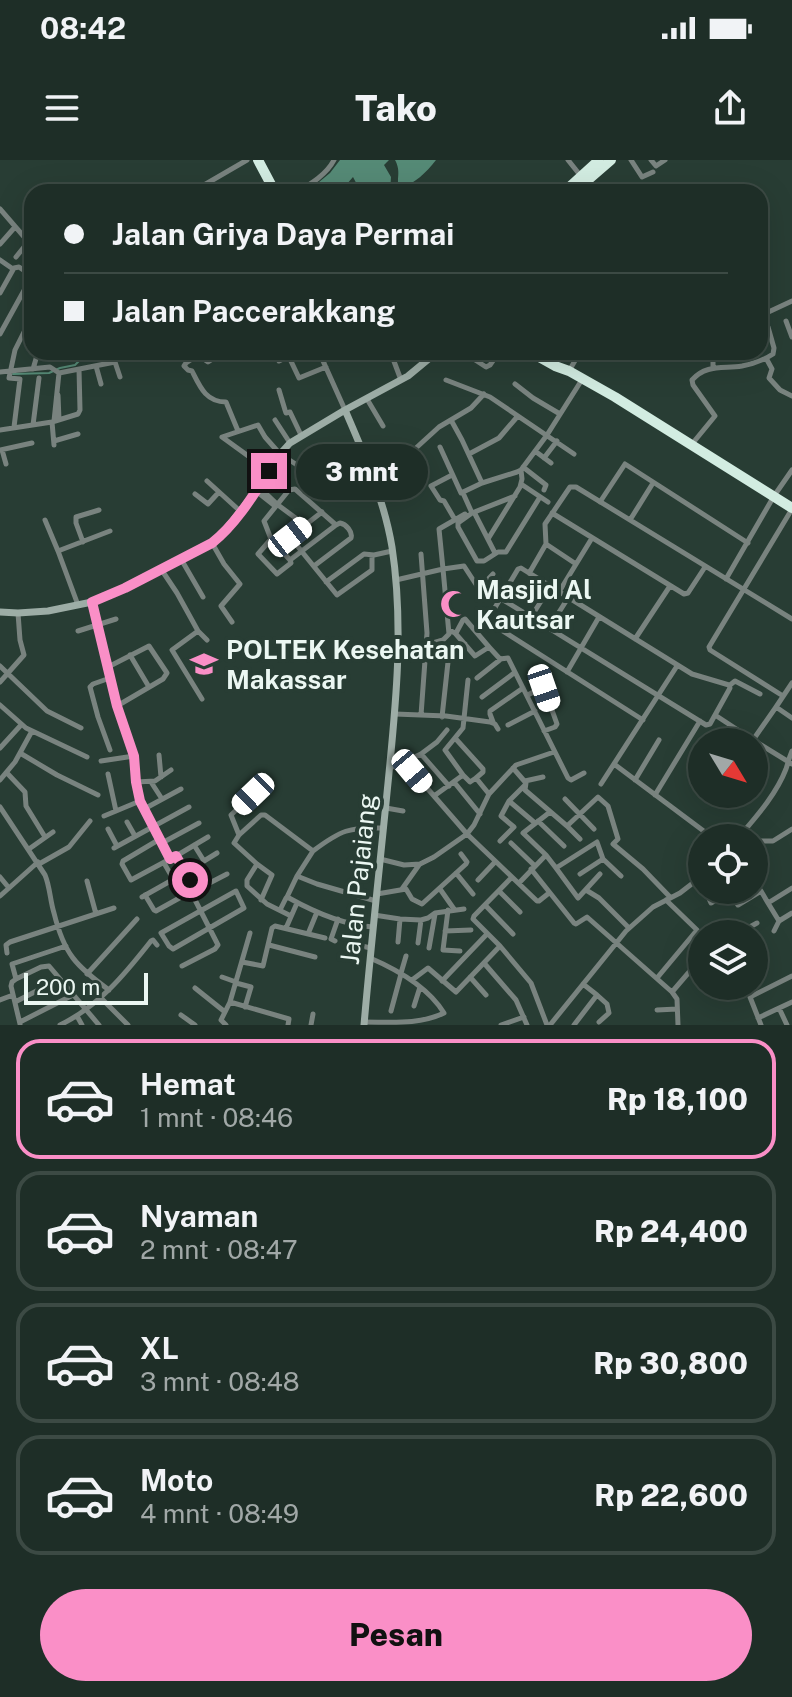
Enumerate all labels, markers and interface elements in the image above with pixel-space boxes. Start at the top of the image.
text: 08:42 [40,10,126,46]
icon: menu [40,86,84,130]
icon: share [708,86,752,130]
text: Tako [355,87,437,129]
text: Jalan Griya Daya Permai [112,216,454,252]
text: Jalan Paccerakkang [112,293,395,329]
callout: 3 mnt [297,443,429,499]
route end [251,453,287,489]
text: 3 mnt [325,456,399,487]
car [264,513,316,561]
place label: Masjid Al Kautsar [476,574,592,635]
mosque icon: Masjid Al Kautsar [439,589,469,619]
place label: POLTEK Kesehatan Makassar [226,634,465,695]
school or university icon: POLTEK Kesehatan Makassar [189,649,219,679]
car [525,661,563,715]
north arrow [688,728,768,808]
map controls [688,728,768,1000]
car [387,745,437,797]
car [227,769,279,819]
street label: Jalan Pajaiang [334,792,382,966]
button: locate [688,824,768,904]
route start [172,862,208,898]
button: layers [688,920,768,1000]
scale bar [24,969,148,1005]
text: 200 m [36,974,100,1000]
icon: car [44,1063,116,1135]
text: Hemat [140,1066,236,1102]
text: Rp 18,100 [607,1081,748,1117]
text: 1 mnt · 08:46 [140,1102,293,1133]
icon: car [44,1195,116,1267]
text: Nyaman [140,1198,258,1234]
text: Rp 24,400 [594,1213,748,1249]
text: 2 mnt · 08:47 [140,1234,298,1265]
icon: car [44,1327,116,1399]
text: XL [140,1330,179,1366]
text: Rp 30,800 [593,1345,748,1381]
text: 3 mnt · 08:48 [140,1366,300,1397]
icon: car [44,1459,116,1531]
text: Moto [140,1462,213,1498]
text: Rp 22,600 [594,1477,748,1513]
text: 4 mnt · 08:49 [140,1498,299,1529]
button: Pesan [40,1589,752,1681]

